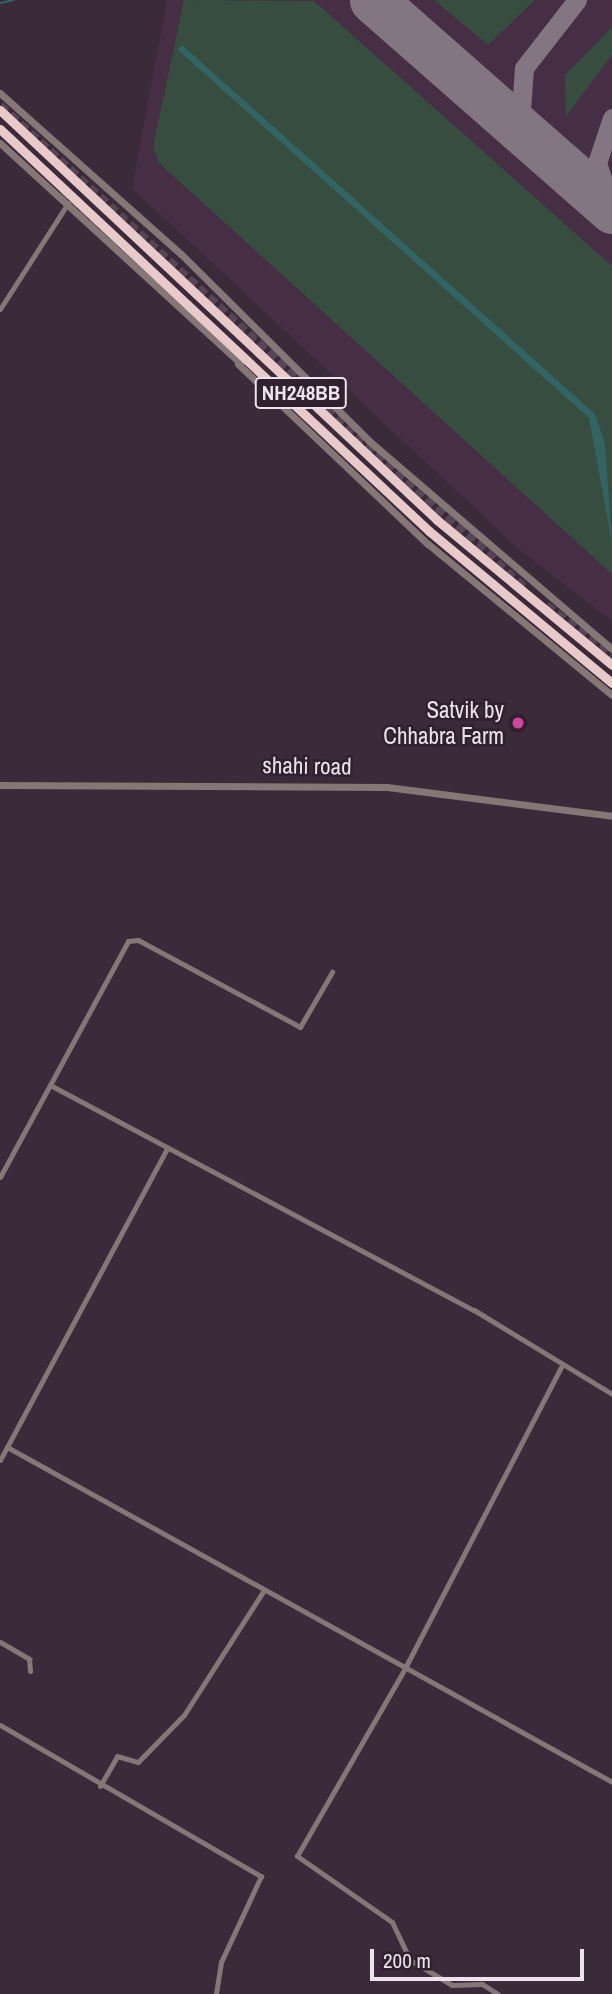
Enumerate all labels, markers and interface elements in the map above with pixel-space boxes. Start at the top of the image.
road number: NH248BB [254,376,348,410]
place label: Satvik by Chhabra Farm [383,696,504,750]
marker: Satvik by Chhabra Farm [510,715,526,731]
street label: shahi road [262,751,352,781]
scale bar [374,1934,588,1978]
text: 200 m [383,1946,431,1975]

